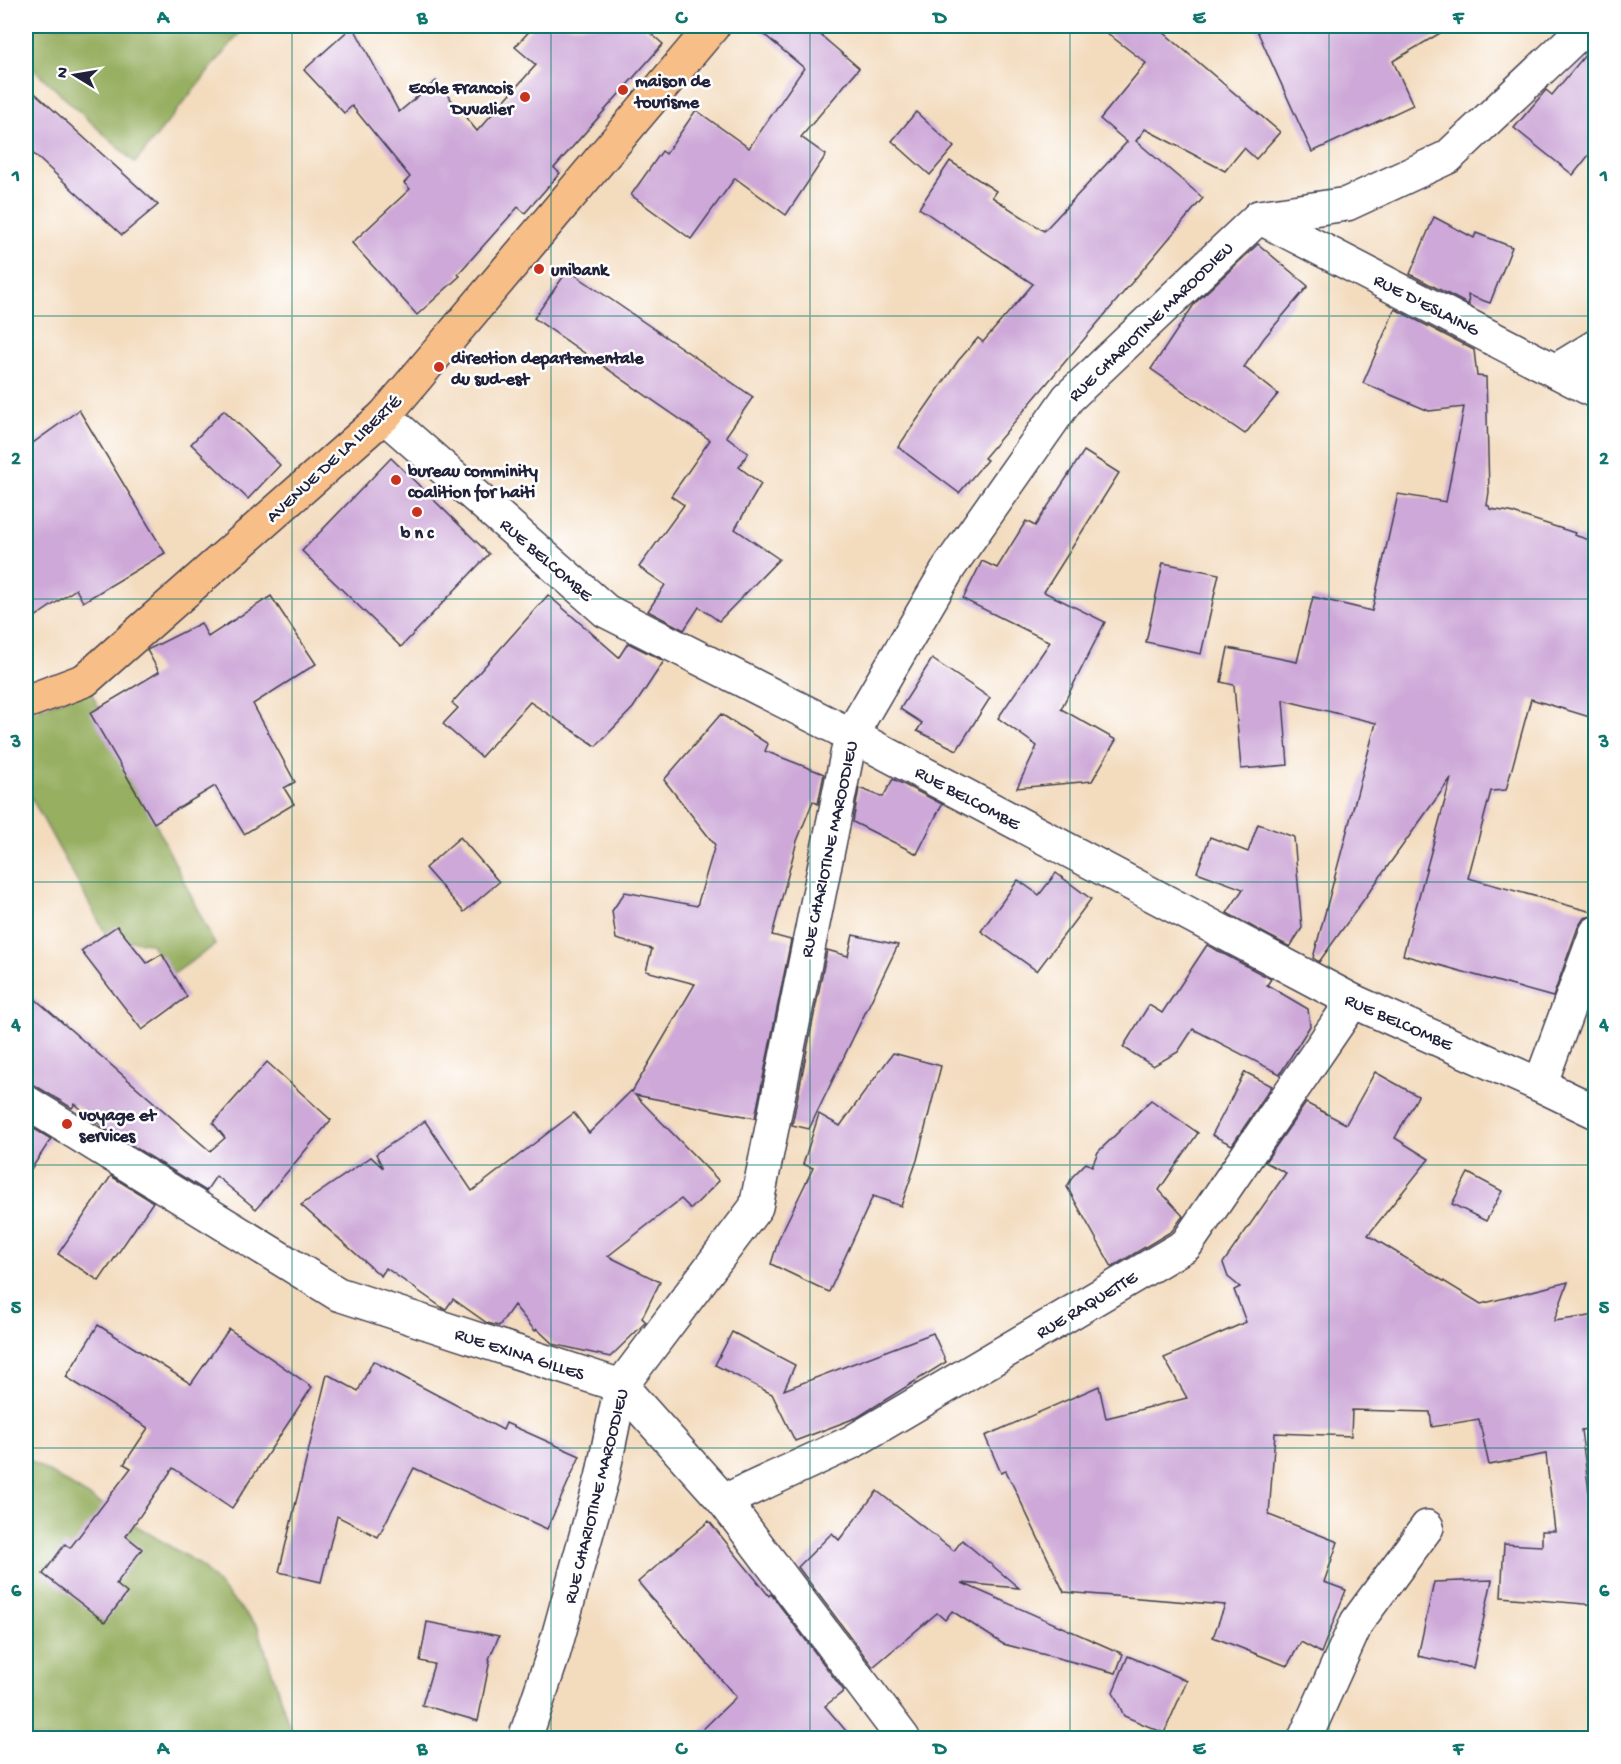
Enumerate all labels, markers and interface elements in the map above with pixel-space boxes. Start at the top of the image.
text: A [156,8,171,31]
text: B [416,8,428,31]
text: C [675,8,689,31]
text: D [931,8,947,31]
text: E [1193,8,1207,31]
text: F [1452,8,1465,31]
north arrow [45,45,105,105]
text: N [53,65,74,80]
place label: maison de tourisme [633,72,711,114]
place label: Ecole Francois Duvalier [409,79,516,121]
marker: maison de tourisme [616,83,630,97]
marker: Ecole Francois Duvalier [518,90,532,104]
text: 1 [11,166,20,189]
text: 1 [1599,166,1608,189]
street label: RUE CHARIOTINE MAROODIEU [1065,239,1238,407]
place label: unibank [551,261,610,282]
marker: unibank [532,262,546,276]
street label: RUE D'ESLAING [1370,271,1483,342]
place label: direction departementale du sud-est [451,349,644,391]
marker: direction departementale du sud-est [432,360,446,374]
street label: AVENUE DE LA LIBERTÉ [263,391,407,528]
text: 2 [11,449,21,472]
text: 2 [1599,449,1609,472]
place label: bureau comminity coalition for haiti [407,462,538,504]
marker: bureau comminity coalition for haiti [389,473,403,487]
marker: b n c [410,505,424,519]
street label: RUE BELCOMBE [495,515,597,607]
place label: b n c [400,524,434,545]
text: 3 [10,732,21,755]
text: 3 [1598,732,1609,755]
street label: RUE CHARIOTINE MAROODIEU [797,739,864,960]
street label: RUE BELCOMBE [911,763,1024,836]
street label: RUE BELCOMBE [1341,990,1456,1057]
text: 4 [10,1015,21,1038]
text: 4 [1598,1015,1609,1038]
place label: voyage et services [78,1106,157,1148]
marker: voyage et services [60,1117,74,1131]
street label: RUE RAQUETTE [1033,1267,1142,1345]
text: 5 [11,1298,22,1321]
text: 5 [1599,1298,1610,1321]
street label: RUE EXINA GILLES [452,1324,587,1386]
street label: RUE CHARIOTINE MAROODIEU [561,1387,634,1606]
text: 6 [11,1581,22,1604]
text: 6 [1599,1581,1610,1604]
text: A [156,1739,171,1762]
text: B [416,1739,428,1762]
text: C [675,1739,689,1762]
text: D [931,1739,947,1762]
text: E [1193,1739,1207,1762]
text: F [1452,1739,1465,1762]

